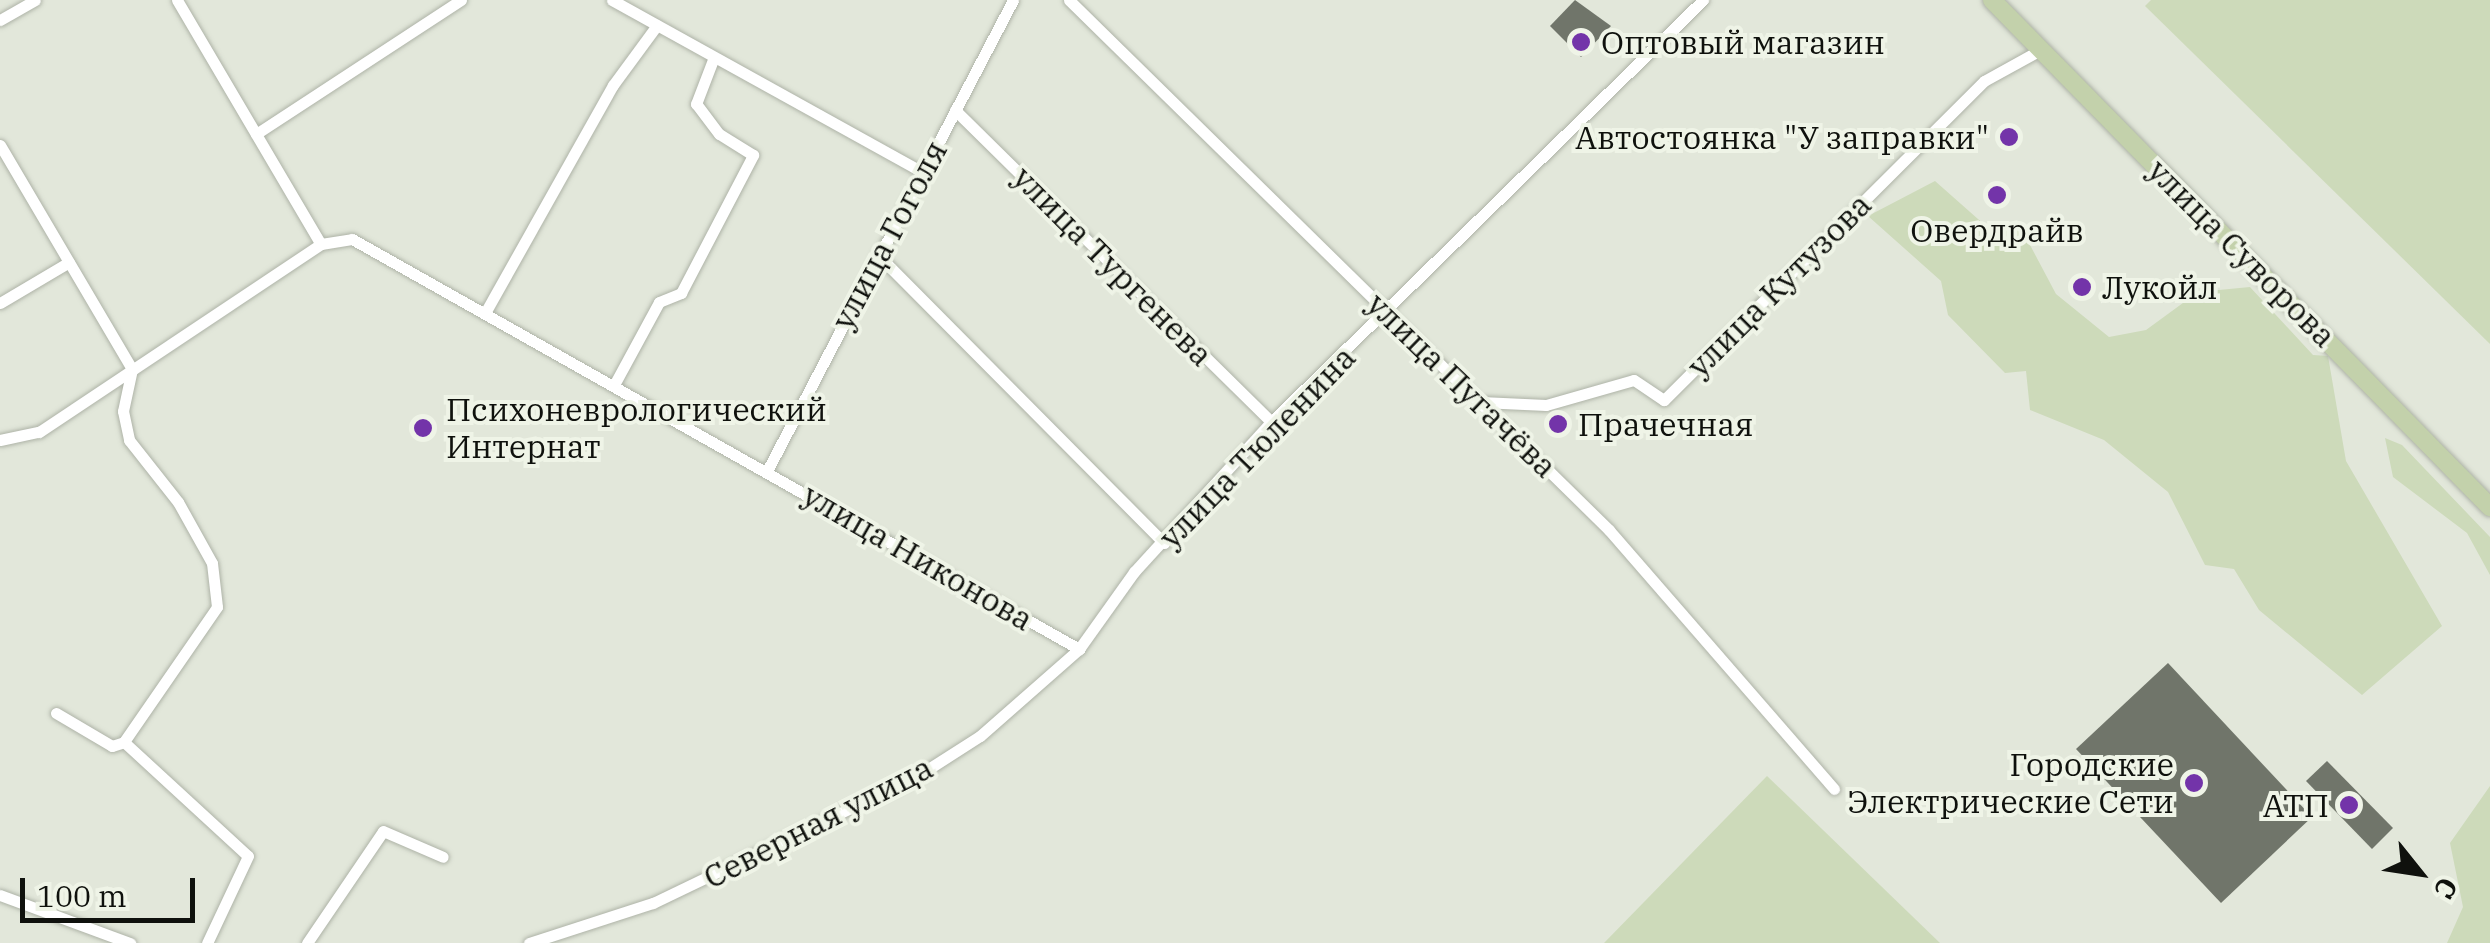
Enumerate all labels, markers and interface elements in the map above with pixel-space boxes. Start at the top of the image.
place label: Оптовый магазин [1601,23,1885,61]
marker: Оптовый магазин [1570,31,1592,53]
place label: Автостоянка "У заправки" [1575,118,1989,156]
marker: Автостоянка "У заправки" [1998,126,2020,148]
street label: улица Гоголя [823,134,955,336]
street label: улица Суворова [2140,151,2344,355]
street label: улица Тургенева [1005,158,1221,374]
marker: Овердрайв [1986,184,2008,206]
street label: улица Кутузова [1679,185,1879,385]
place label: Овердрайв [1910,211,2084,249]
place label: Лукойл [2102,268,2218,306]
marker: Лукойл [2071,276,2093,298]
street label: улица Пугачёва [1359,285,1565,485]
street label: улица Тюленина [1151,338,1363,556]
place label: Психоневрологический Интернат [446,391,827,466]
place label: Прачечная [1578,405,1753,443]
marker: Прачечная [1547,413,1569,435]
marker: Психоневрологический Интернат [410,415,436,441]
street label: улица Никонова [796,476,1040,638]
place label: Городские Электрические Сети [1847,746,2174,821]
street label: Северная улица [697,748,939,896]
marker: Городские Электрические Сети [2183,772,2205,794]
place label: АТП [2263,786,2329,824]
marker: АТП [2338,794,2360,816]
north arrow [2370,823,2470,923]
scale bar [25,858,200,920]
text: С [2426,871,2467,906]
text: 100 m [37,876,127,915]

